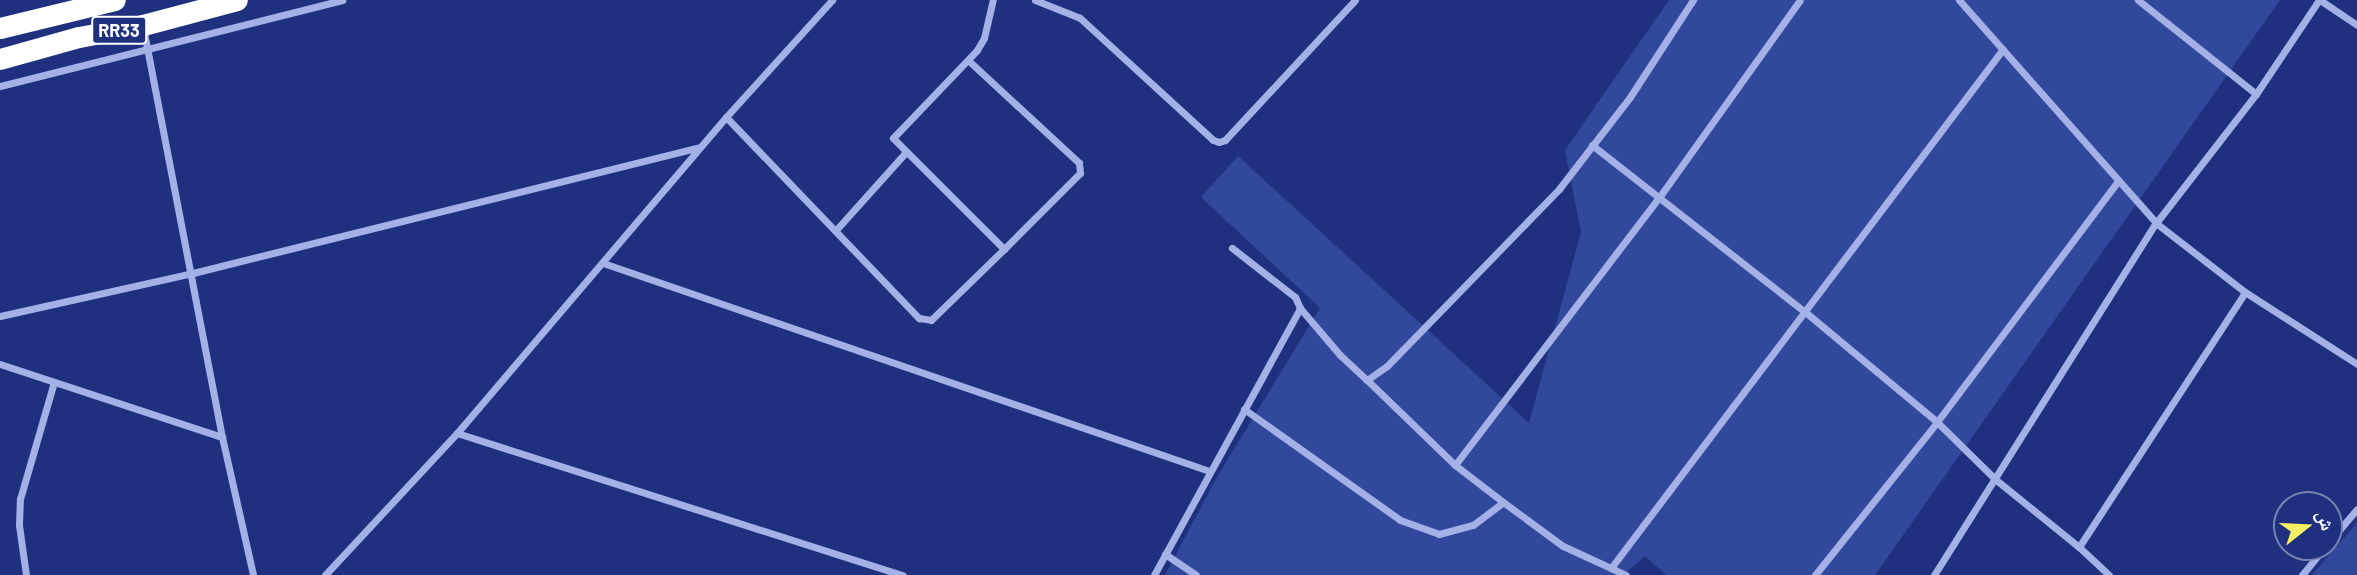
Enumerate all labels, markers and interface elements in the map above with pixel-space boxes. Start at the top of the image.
road number: RR33 [91,15,147,44]
north arrow [2273,491,2343,561]
text: ش [2312,507,2341,533]

